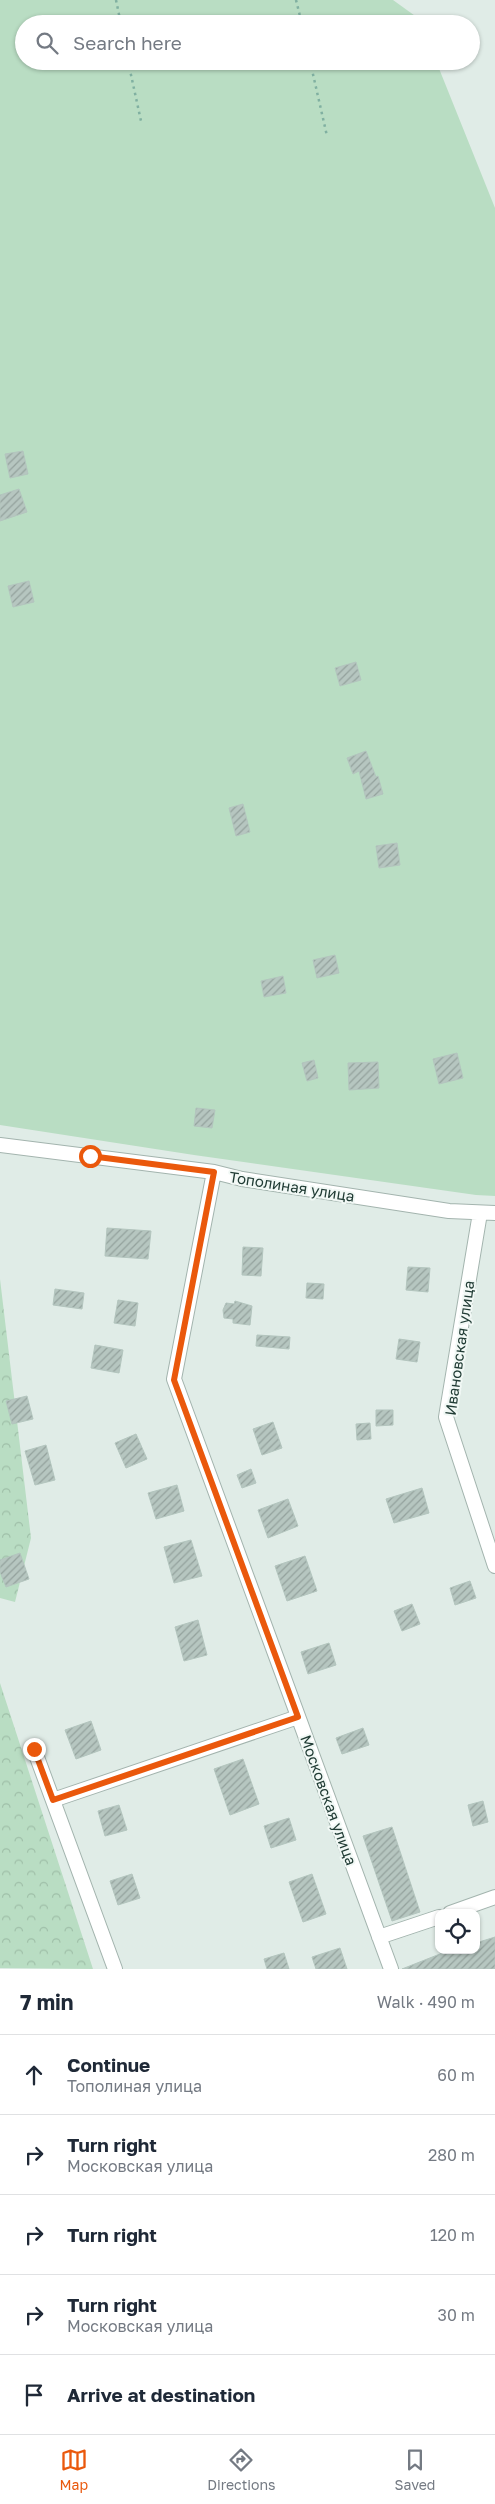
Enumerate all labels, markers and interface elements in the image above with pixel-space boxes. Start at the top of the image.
search box [15,15,480,70]
icon: search [33,29,61,57]
text: Search here [73,31,182,54]
route start [79,1145,102,1168]
street label: Тополиная улица [228,1167,356,1205]
street label: Ивановская улица [441,1279,477,1417]
street label: Московская улица [297,1732,361,1868]
route end [23,1738,46,1761]
map controls [435,1909,480,1954]
button: locate [435,1909,480,1954]
text: 7 min [20,1989,74,2015]
text: Walk · 490 m [377,1992,475,2012]
text: Continue [67,2053,150,2076]
icon: ahead [20,2061,48,2089]
text: 60 m [437,2065,475,2085]
text: Тополиная улица [67,2076,202,2096]
text: Turn right [67,2133,157,2156]
icon: right [20,2141,48,2169]
text: 280 m [428,2145,475,2165]
text: Московская улица [67,2156,213,2176]
icon: right [20,2221,48,2249]
text: Turn right [67,2223,157,2246]
text: 120 m [430,2225,475,2245]
text: Turn right [67,2293,157,2316]
icon: right [20,2301,48,2329]
text: 30 m [438,2305,475,2325]
text: Московская улица [67,2316,213,2336]
icon: arrive [20,2381,48,2409]
text: Arrive at destination [67,2383,255,2406]
tab: Map [60,2446,88,2493]
tab: Directions [207,2446,276,2493]
tab: Saved [395,2446,435,2493]

